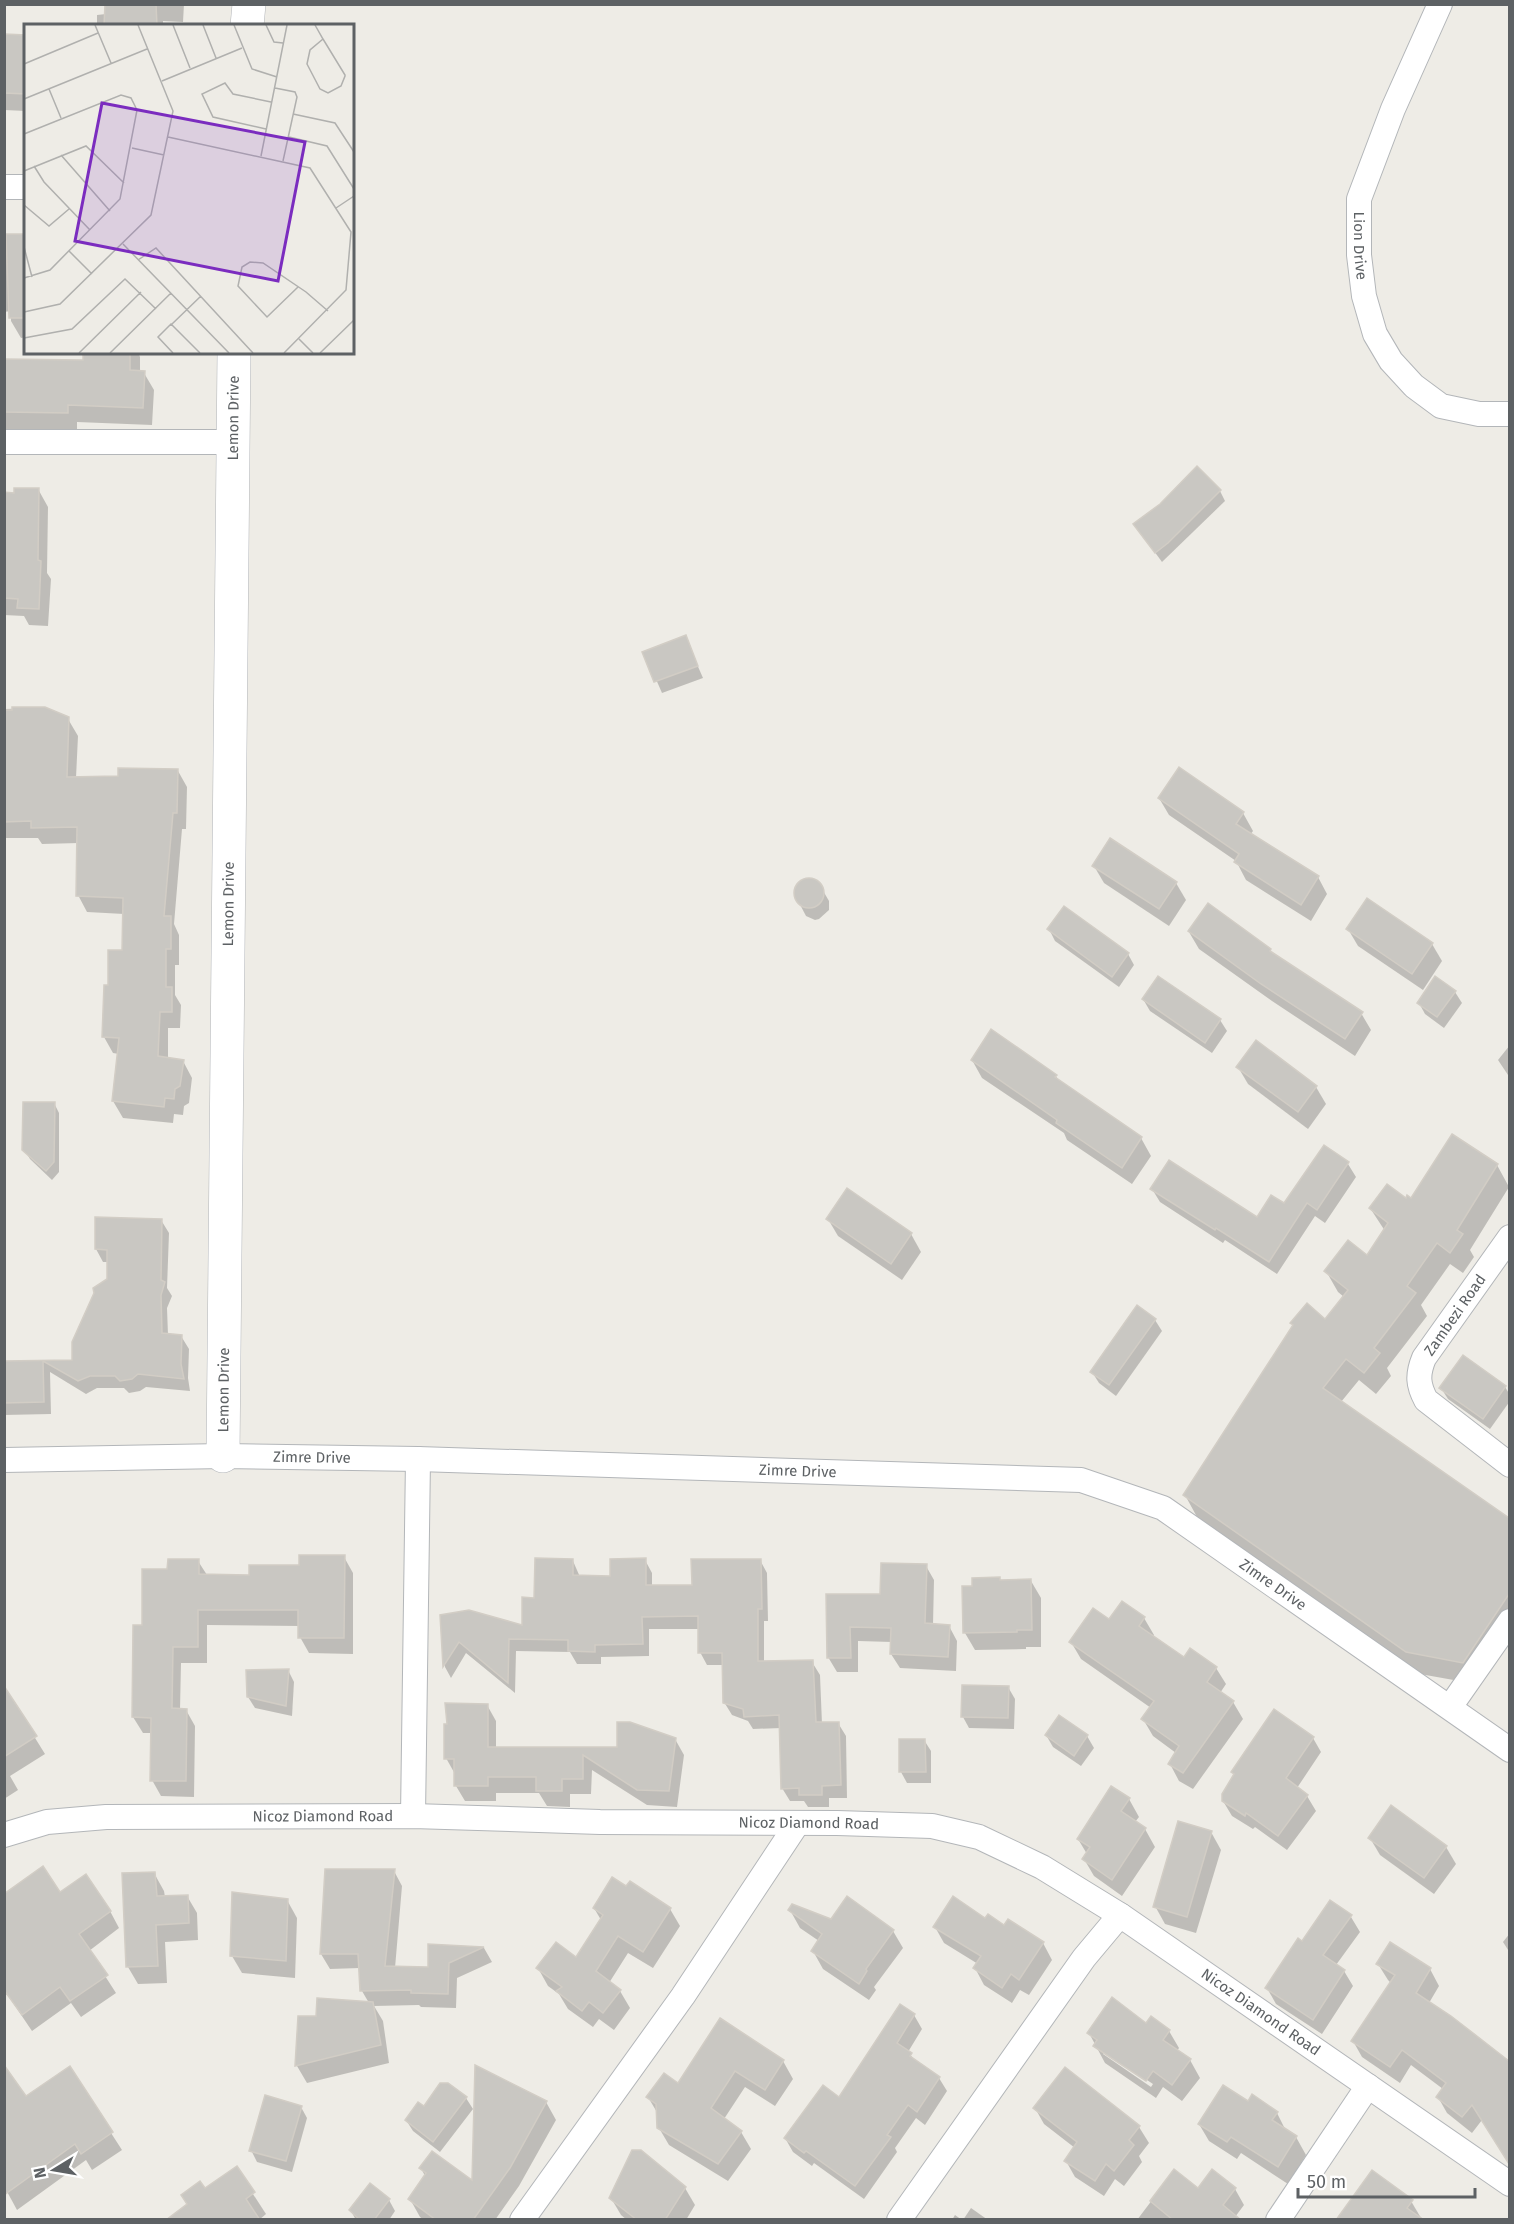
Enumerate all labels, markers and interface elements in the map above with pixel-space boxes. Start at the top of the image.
inset map [24,24,354,354]
street label: Lion Drive [1350,212,1371,281]
street label: Lemon Drive [224,376,243,461]
street label: Lemon Drive [219,861,238,947]
street label: Zambezi Road [1420,1271,1490,1359]
street label: Lemon Drive [214,1347,233,1433]
street label: Zimre Drive [273,1448,351,1467]
street label: Zimre Drive [759,1461,837,1481]
street label: Zimre Drive [1236,1555,1310,1614]
street label: Nicoz Diamond Road [253,1807,393,1826]
street label: Nicoz Diamond Road [738,1814,879,1833]
street label: Nicoz Diamond Road [1198,1965,1324,2059]
north arrow [24,2140,84,2200]
scale bar [1298,2161,1475,2199]
text: N [29,2166,50,2180]
text: 50 m [1307,2171,1346,2193]

